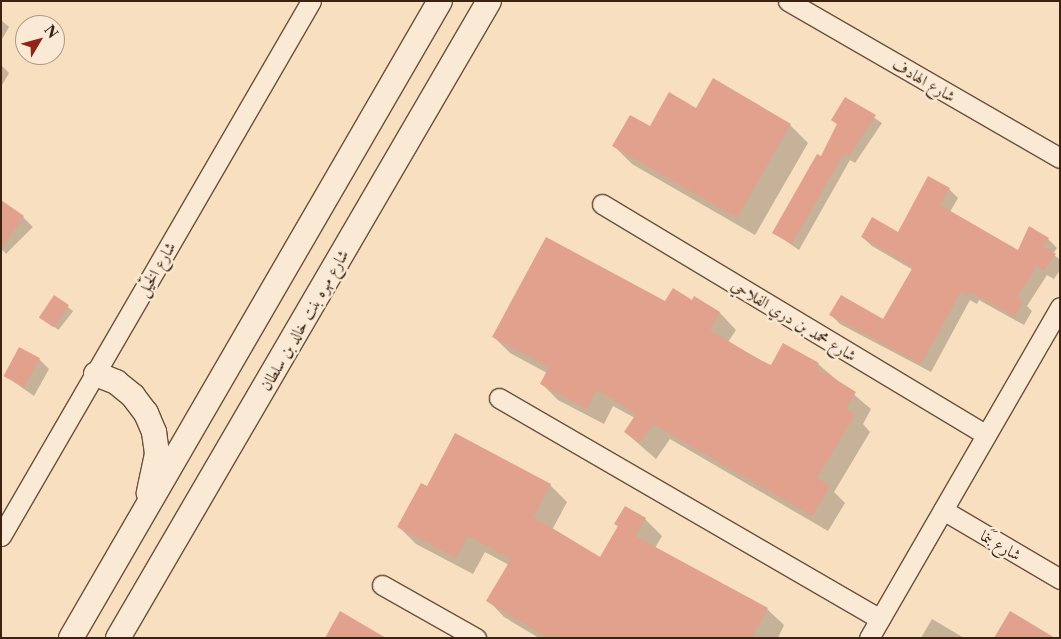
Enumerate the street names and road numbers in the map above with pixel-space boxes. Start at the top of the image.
street label: شارع الهادف [889,54,959,106]
street label: شارع الخَيْل [133,238,179,300]
street label: شارع مهره بنت خالد بن سلطان [256,246,352,394]
street label: شارع محمد بن دري الفلاحي [728,275,860,365]
street label: شارع بَنَما [977,526,1025,564]

